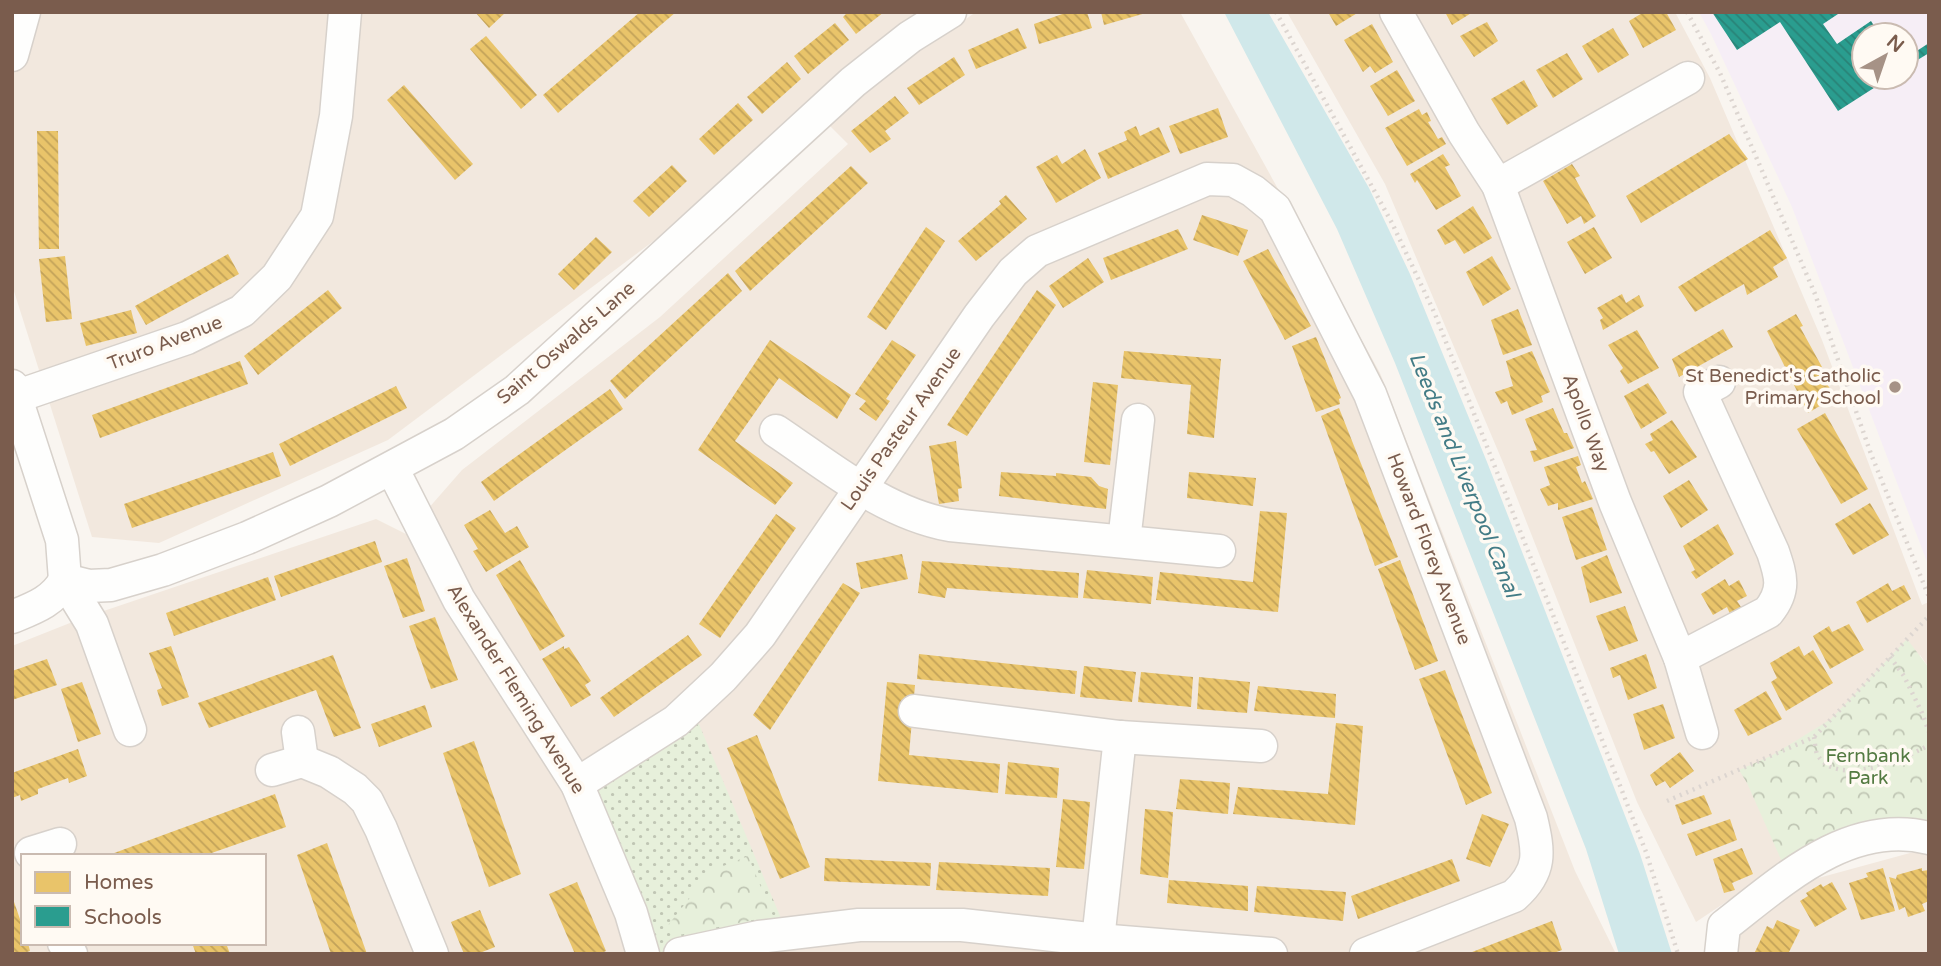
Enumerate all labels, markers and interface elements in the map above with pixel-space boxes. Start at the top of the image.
north arrow [1850,21,1920,91]
text: N [1882,30,1908,57]
street label: Saint Oswalds Lane [493,277,639,409]
street label: Truro Avenue [105,311,225,375]
street label: Louis Pasteur Avenue [836,343,966,515]
water label: Leeds and Liverpool Canal [1403,349,1526,604]
place label: St Benedict's Catholic Primary School [1685,365,1881,409]
street label: Apollo Way [1558,371,1614,475]
marker: St Benedict's Catholic Primary School [1887,379,1903,395]
street label: Howard Florey Avenue [1382,450,1476,648]
street label: Alexander Fleming Avenue [442,580,590,798]
park label: Fernbank Park [1826,745,1911,789]
legend [21,854,266,945]
text: Homes [84,870,154,895]
text: Schools [84,905,162,930]

